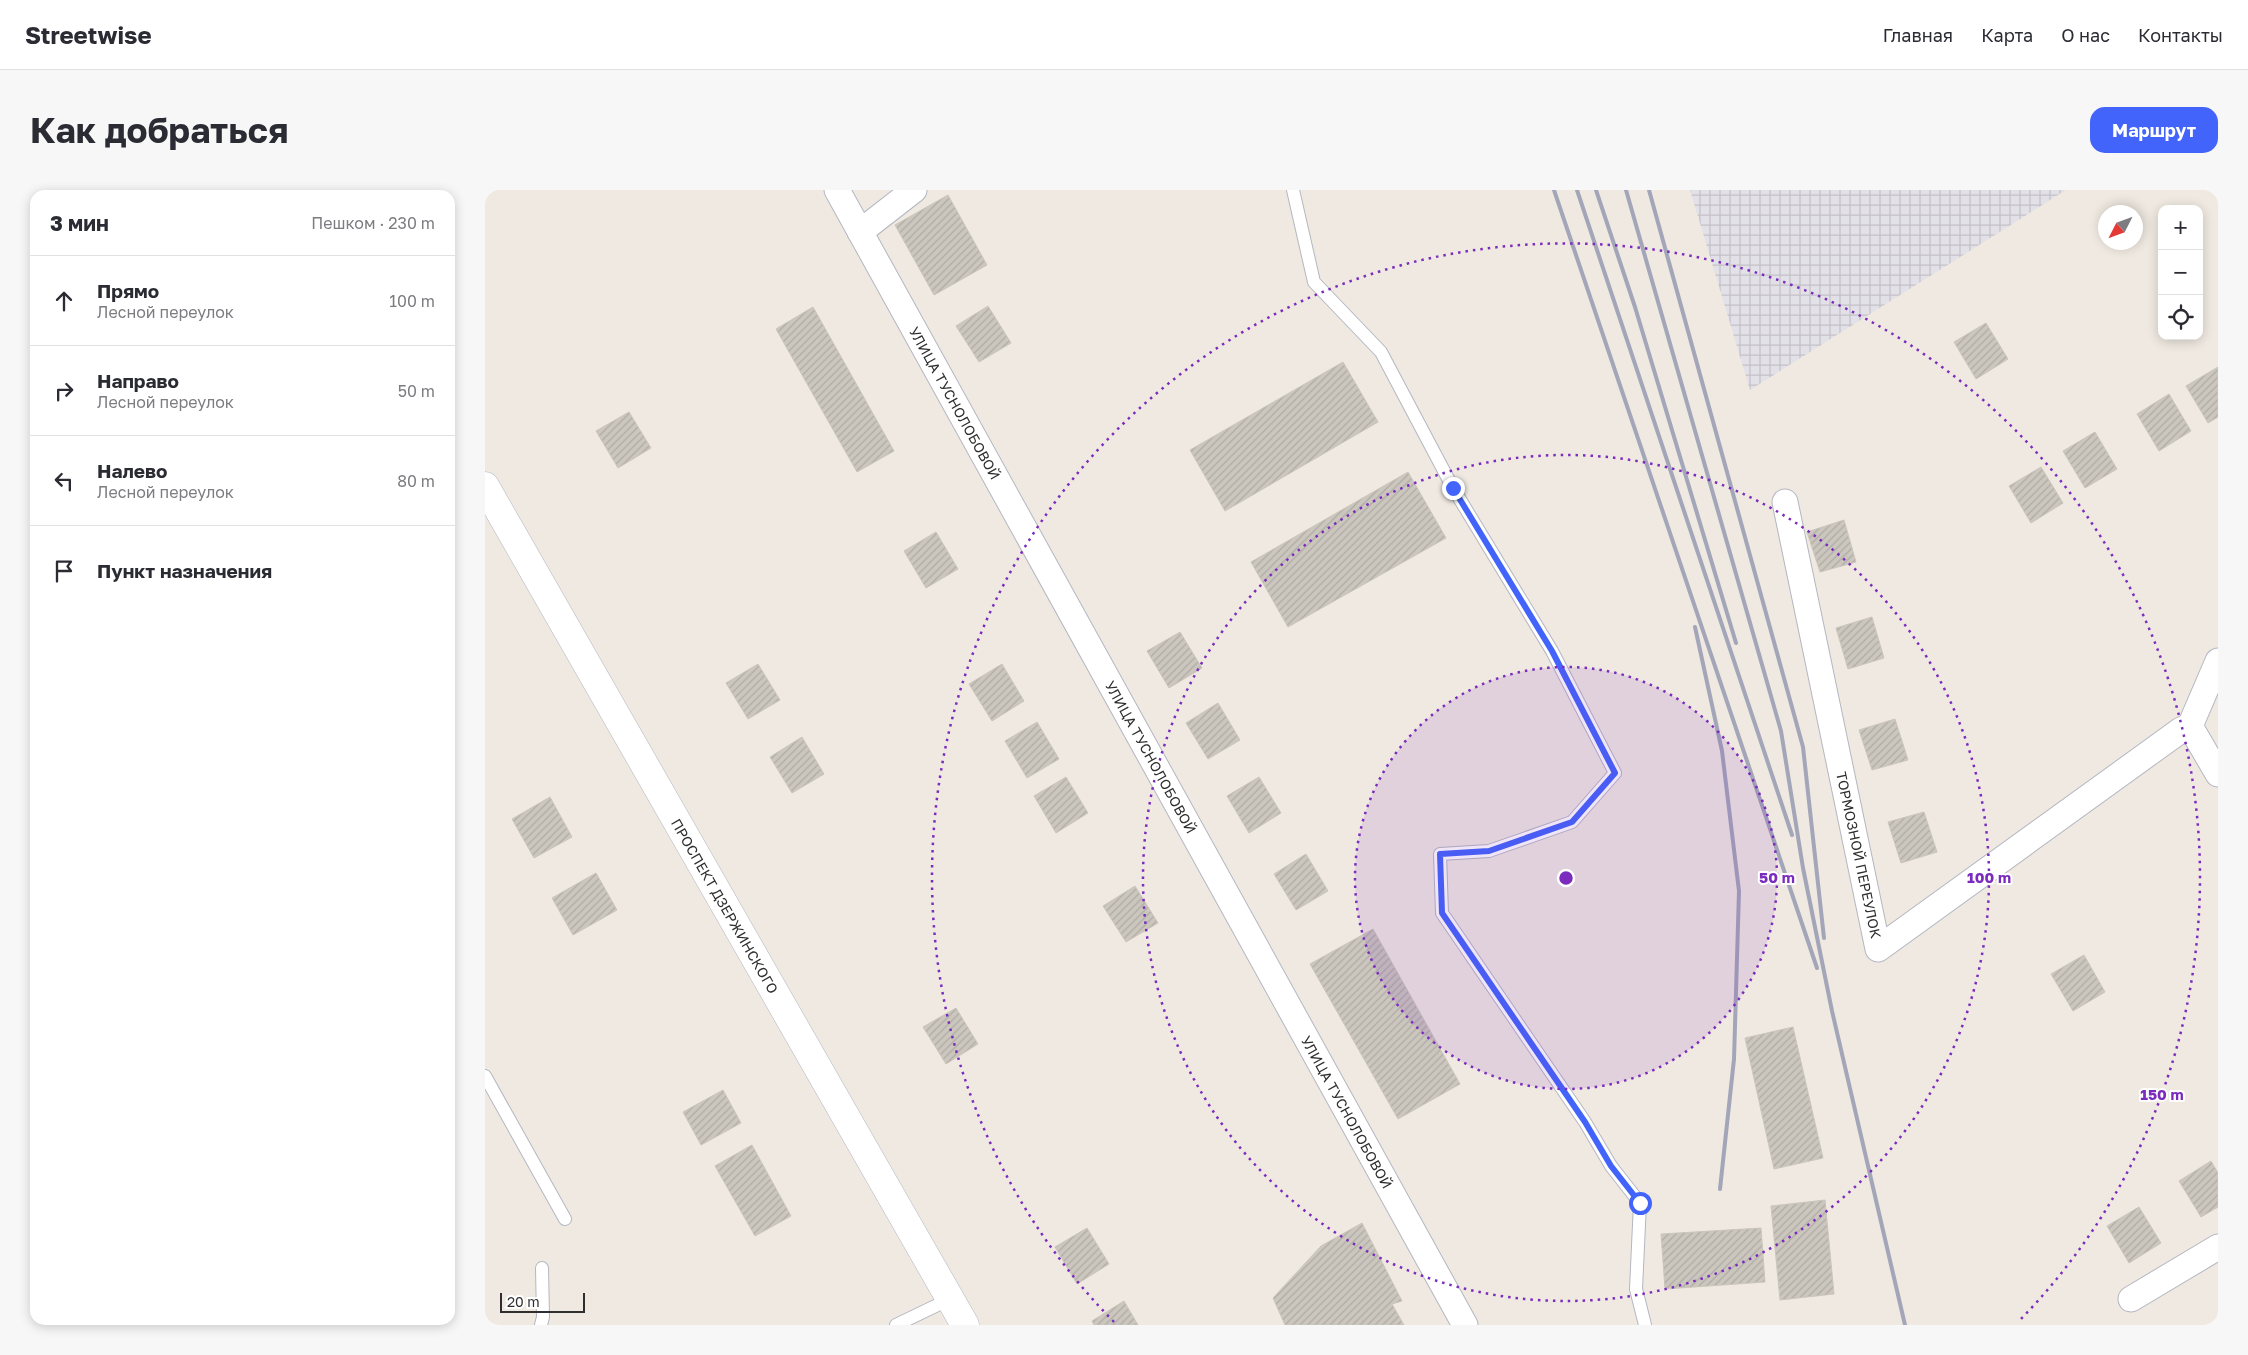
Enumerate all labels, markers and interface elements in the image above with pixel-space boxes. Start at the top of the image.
text: Streetwise [25,20,152,49]
text: Главная [1883,24,1953,46]
text: Карта [1981,24,2033,46]
text: О нас [2061,24,2110,46]
text: Контакты [2138,24,2223,46]
button: Маршрут [2090,107,2218,153]
text: Как добраться [30,109,288,151]
north arrow [2098,205,2143,250]
map controls [2158,205,2203,340]
button: + [2158,205,2203,250]
text: 3 мин [50,210,109,236]
text: Пешком · 230 m [311,213,435,233]
button: − [2158,250,2203,295]
text: Прямо [97,279,159,302]
icon: ahead [50,287,78,315]
text: 100 m [389,291,435,311]
button: locate [2158,295,2203,340]
text: Лесной переулок [97,302,234,322]
street label: УЛИЦА ТУСНОЛОБОВОЙ [906,324,1004,482]
text: Направо [97,369,179,392]
icon: right [50,377,78,405]
text: 50 m [398,381,435,401]
text: Лесной переулок [97,392,234,412]
text: Налево [97,459,167,482]
icon: left [50,467,78,495]
text: 80 m [397,471,435,491]
route end [1442,477,1465,500]
text: Лесной переулок [97,482,234,502]
icon: arrive [50,557,78,585]
text: Пункт назначения [97,559,272,582]
street label: УЛИЦА ТУСНОЛОБОВОЙ [1102,678,1200,836]
street label: ТОРМОЗНОЙ ПЕРЕУЛОК [1833,770,1885,940]
street label: ПРОСПЕКТ ДЗЕРЖИНСКОГО [668,816,782,996]
text: 50 m [1759,868,1795,886]
text: 100 m [1967,868,2011,886]
centre of rings [1557,869,1575,887]
street label: УЛИЦА ТУСНОЛОБОВОЙ [1298,1033,1396,1191]
text: 150 m [2140,1085,2184,1103]
route start [1629,1192,1652,1215]
scale bar [500,1290,585,1313]
text: 20 m [507,1293,540,1310]

